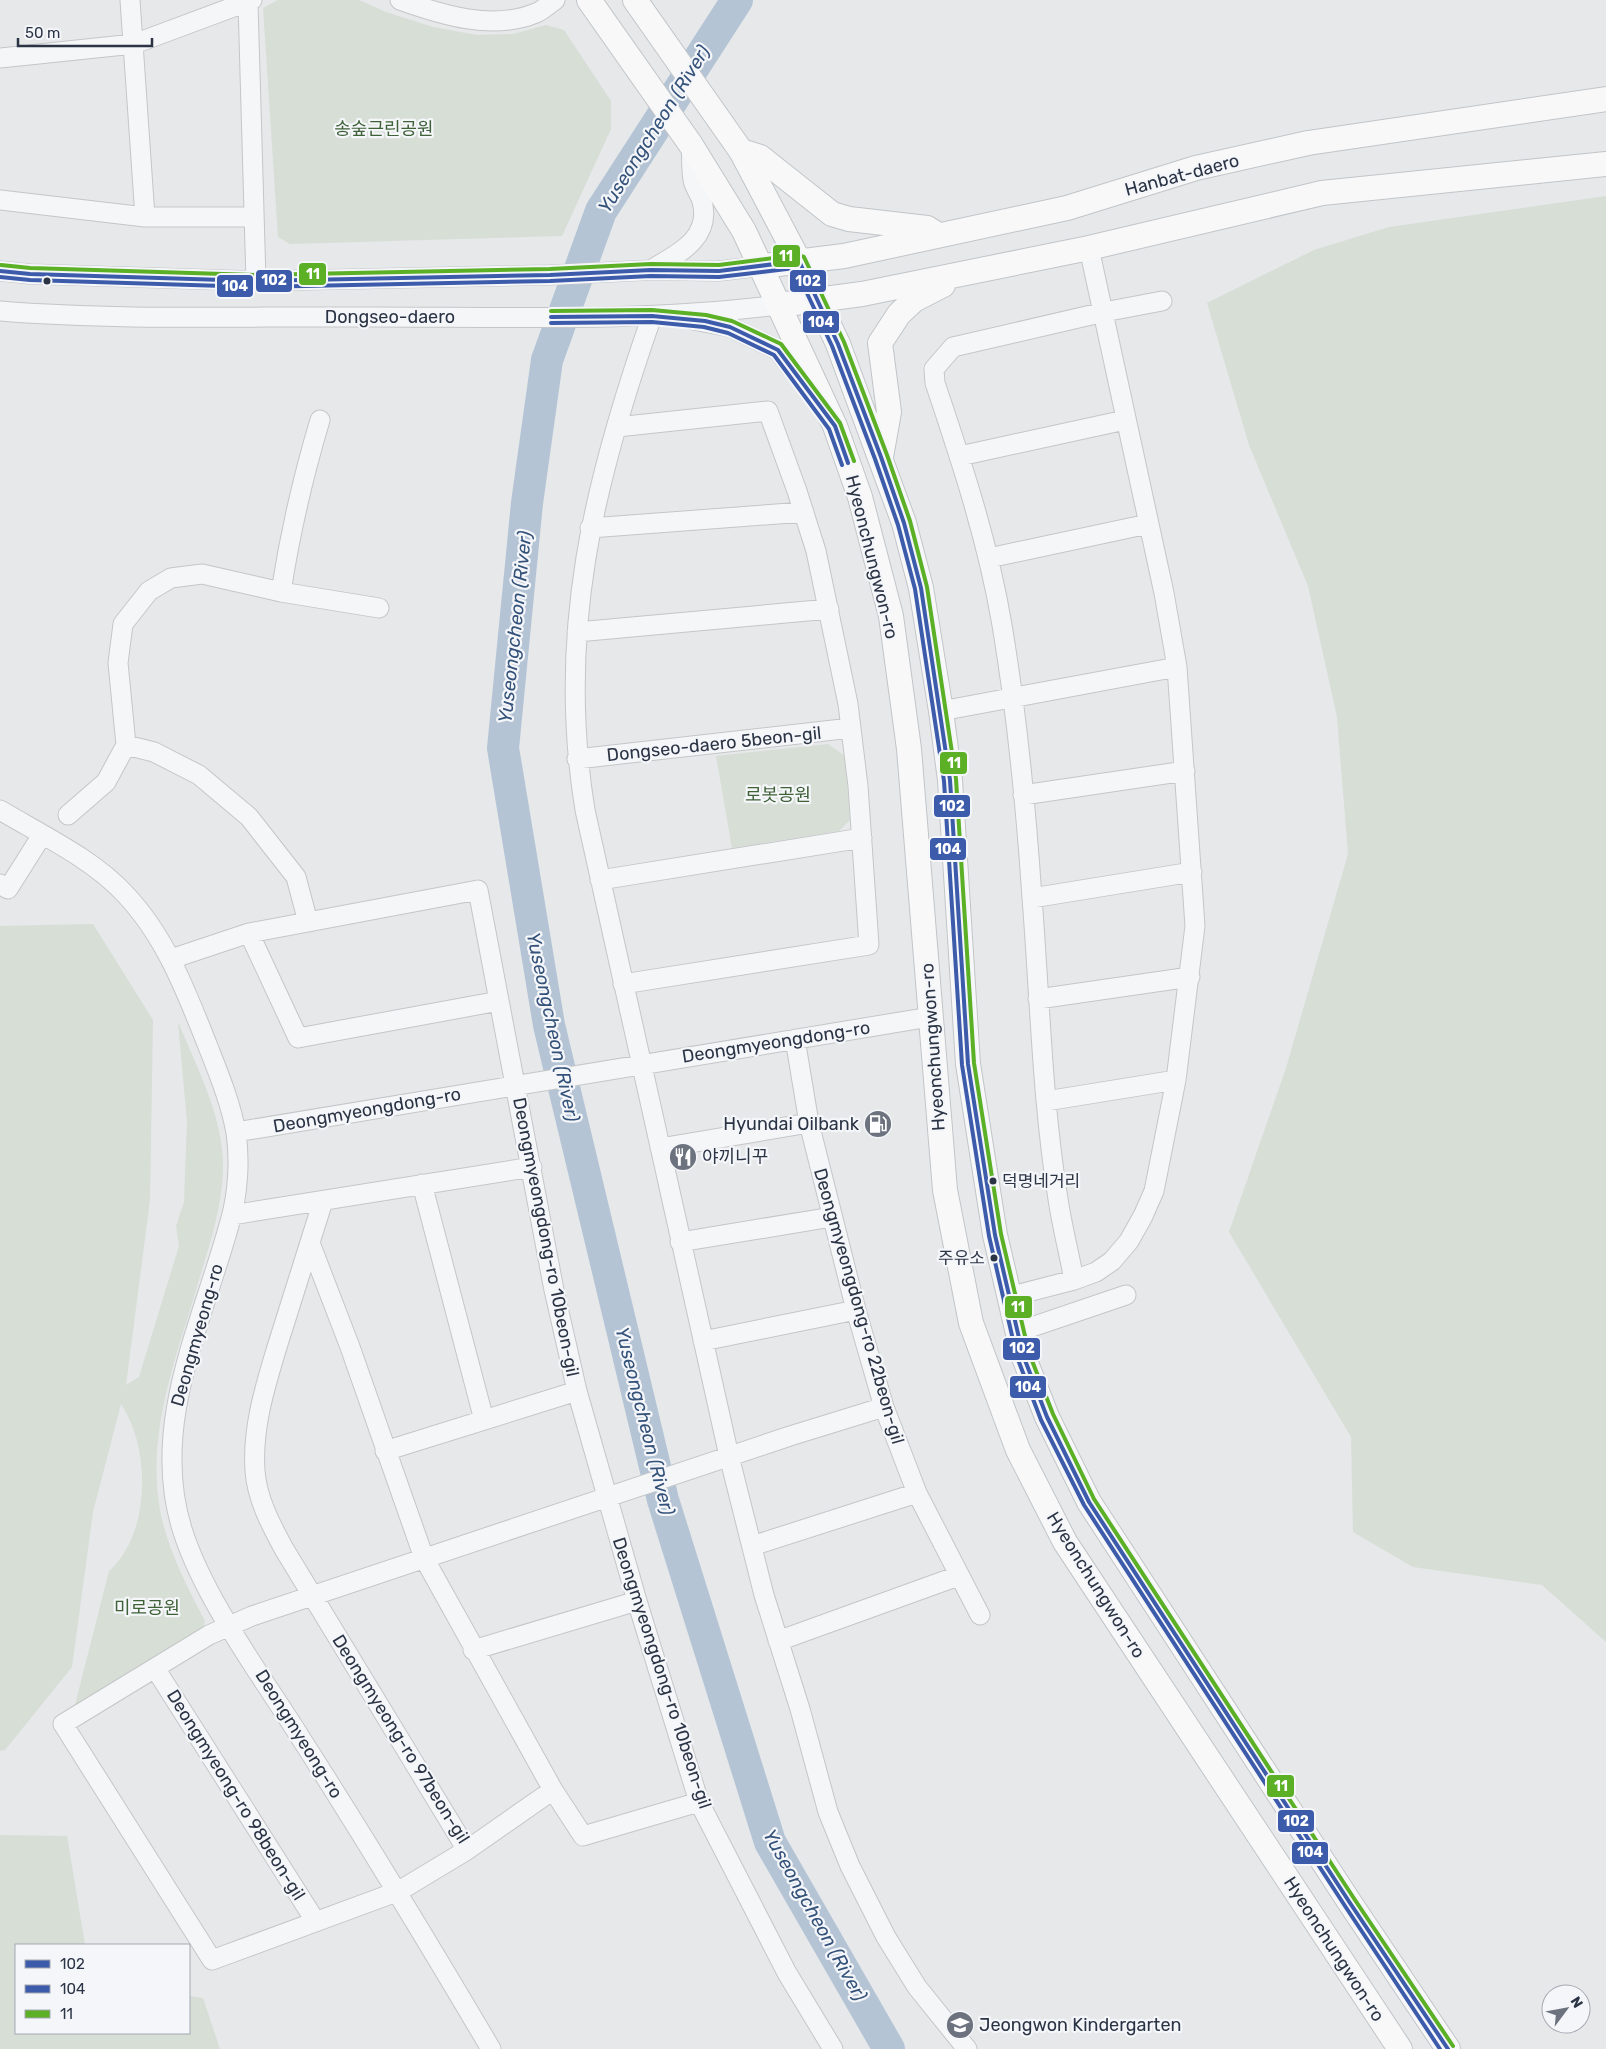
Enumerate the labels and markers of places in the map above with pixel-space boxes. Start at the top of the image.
unlabelled marker [42,276,52,286]
fuel station icon: Hyundai Oilbank [863,1109,893,1139]
place label: Hyundai Oilbank [723,1113,860,1135]
restaurant icon: 야끼니꾸 [668,1142,698,1172]
place label: 야끼니꾸 [702,1146,768,1168]
place label: 덕명네거리 [1002,1171,1080,1191]
marker: 덕명네거리 [988,1176,998,1186]
place label: 주유소 [938,1248,985,1268]
marker: 주유소 [989,1253,999,1263]
school or university icon: Jeongwon Kindergarten [945,2010,975,2040]
place label: Jeongwon Kindergarten [979,2014,1181,2036]

